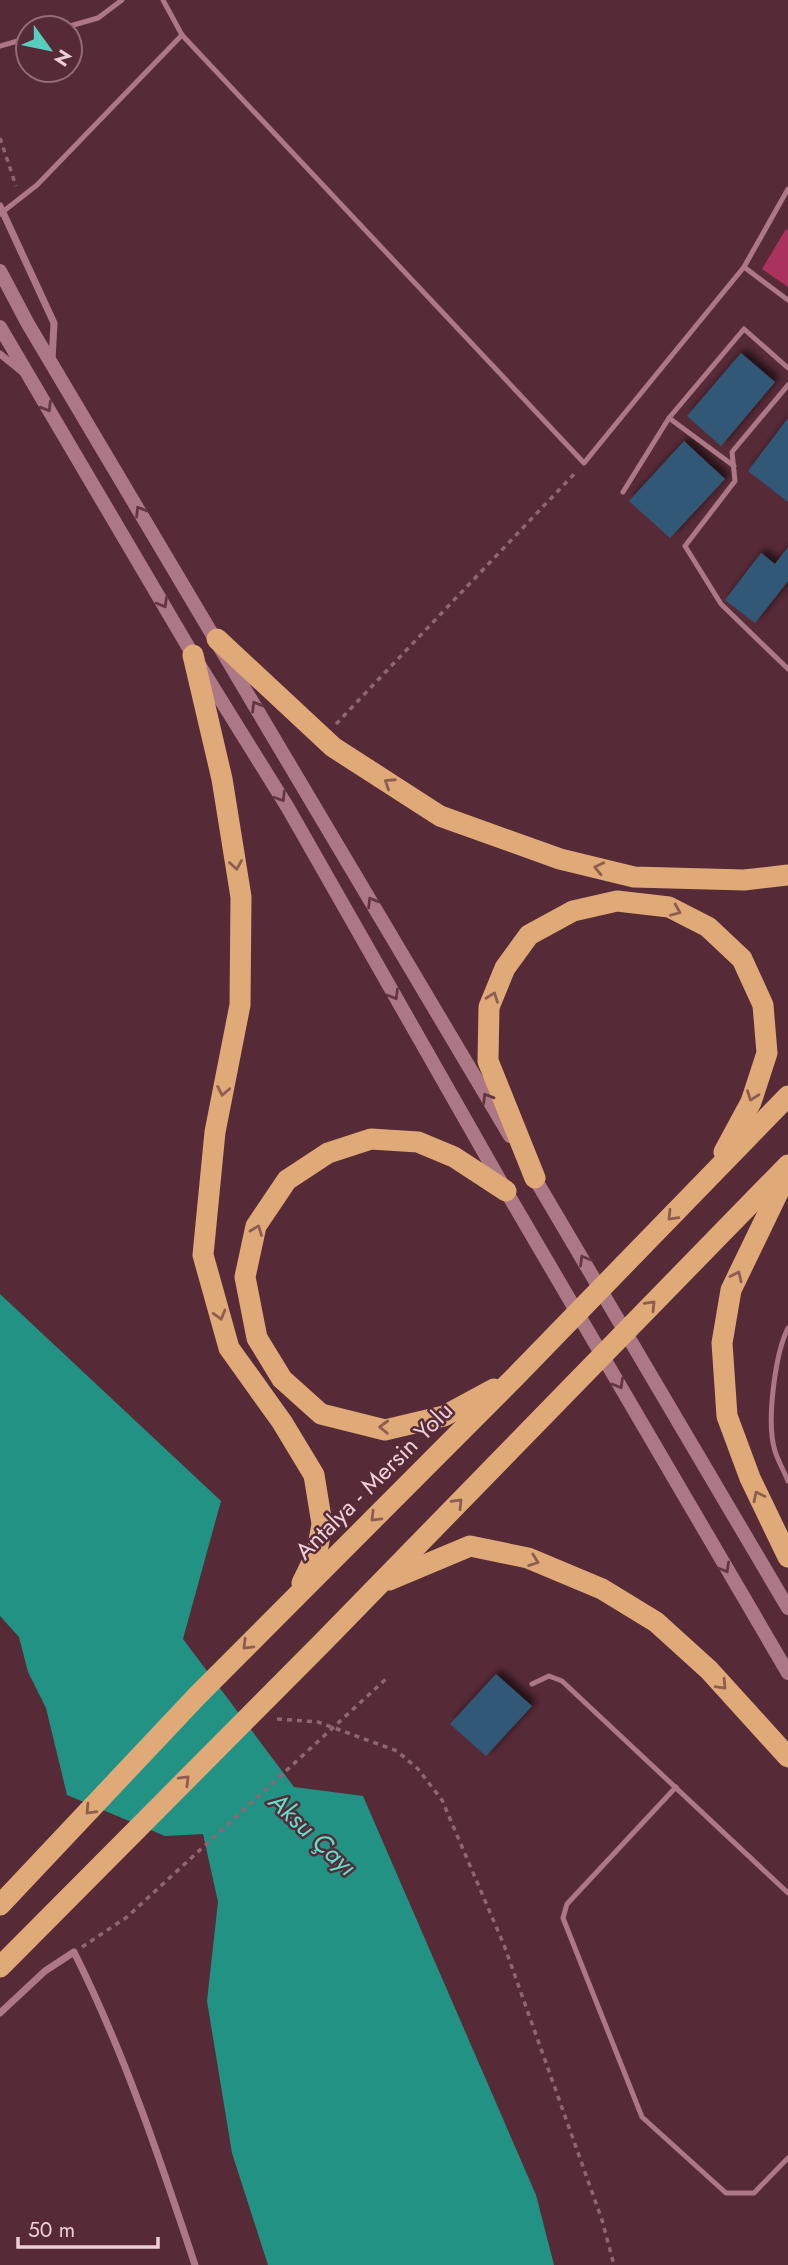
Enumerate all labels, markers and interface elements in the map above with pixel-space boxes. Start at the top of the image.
north arrow [14,14,84,84]
text: N [47,44,78,72]
one-way arrow [38,400,51,413]
one-way arrow [135,505,148,518]
one-way arrow [155,595,168,608]
one-way arrow [251,701,264,714]
one-way arrow [384,779,397,792]
one-way arrow [273,790,286,803]
one-way arrow [228,859,243,871]
one-way arrow [593,862,605,877]
one-way arrow [367,897,380,910]
one-way arrow [669,903,681,917]
one-way arrow [386,987,399,1000]
one-way arrow [485,992,499,1004]
one-way arrow [217,1085,232,1097]
one-way arrow [747,1090,761,1102]
one-way arrow [483,1093,496,1106]
one-way arrow [668,1207,681,1220]
one-way arrow [249,1224,263,1236]
one-way arrow [579,1255,592,1268]
one-way arrow [729,1271,743,1283]
one-way arrow [643,1300,656,1313]
one-way arrow [211,1308,226,1320]
one-way arrow [611,1377,624,1390]
street label: Antalya - Mersin Yolu [287,1394,461,1568]
one-way arrow [378,1419,389,1435]
one-way arrow [752,1491,766,1503]
one-way arrow [450,1498,463,1511]
one-way arrow [370,1509,383,1522]
one-way arrow [527,1553,539,1567]
one-way arrow [717,1561,730,1573]
one-way arrow [243,1637,256,1650]
one-way arrow [713,1676,726,1689]
one-way arrow [176,1775,189,1788]
water label: Aksu Çayı [260,1783,366,1885]
one-way arrow [86,1802,99,1815]
scale bar [18,2206,158,2250]
text: 50 m [28,2215,75,2245]

